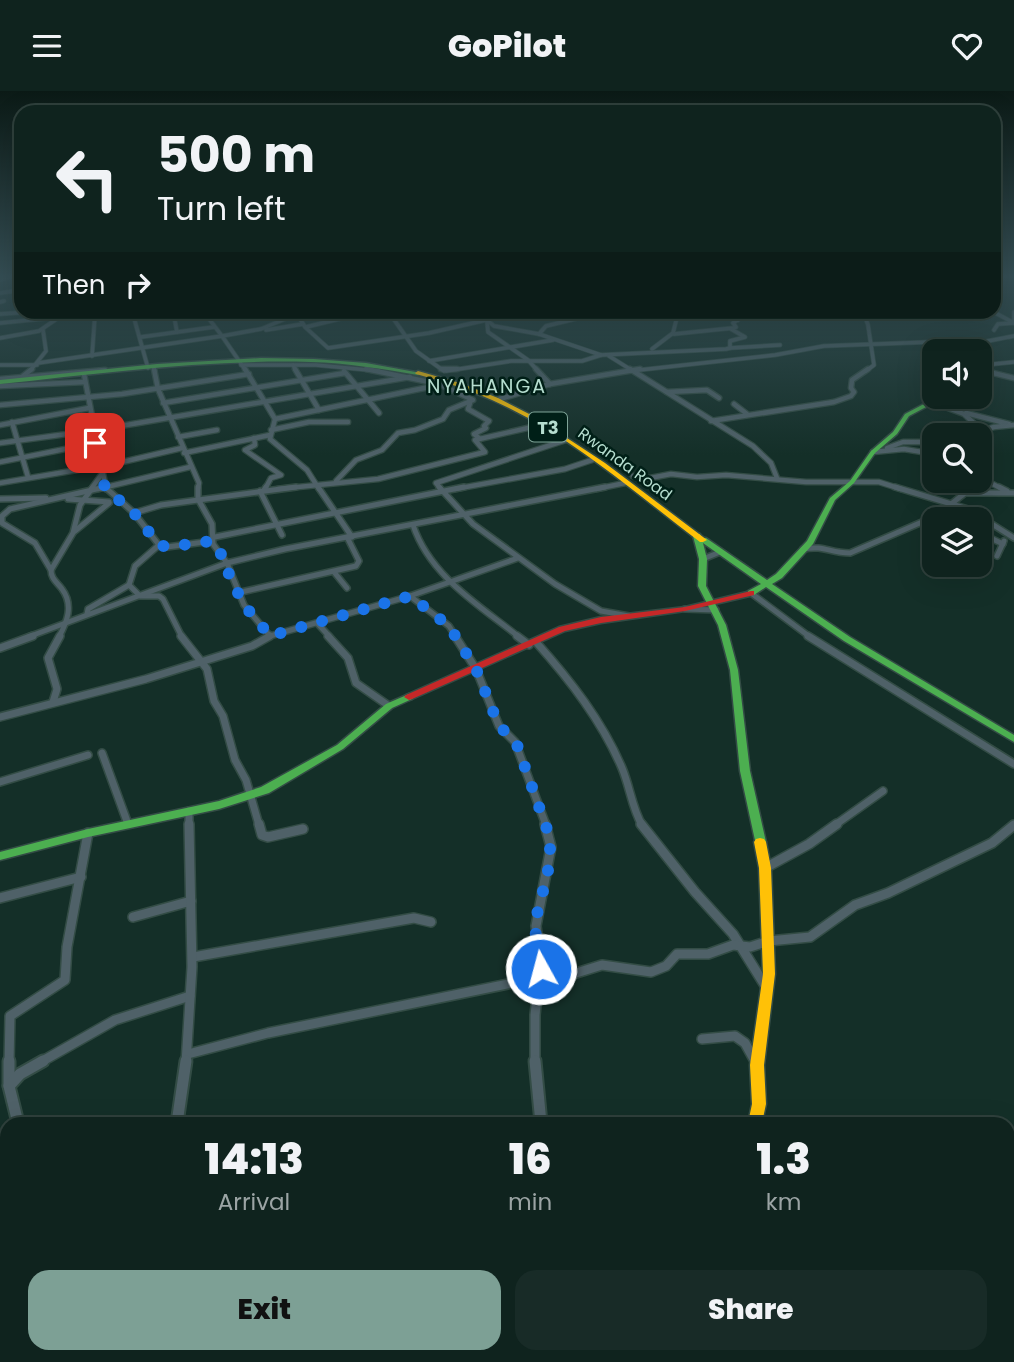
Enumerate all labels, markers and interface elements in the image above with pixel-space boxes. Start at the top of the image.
text: GoPilot [448,23,566,68]
icon: menu [28,27,66,65]
icon: heart [948,27,986,65]
text: 500 m [157,121,315,189]
icon: left [42,133,133,224]
text: Turn left [157,186,286,231]
icon: right [119,266,157,304]
text: Then [42,267,105,303]
map controls [922,339,992,577]
button: sound [922,339,992,409]
district label: NYAHANGA [427,373,547,400]
pin [65,413,125,473]
road number: T3 [529,413,567,441]
street label: Rwanda Road [573,422,677,506]
button: search [922,423,992,493]
icon: arrive [76,424,114,462]
button: layers [922,507,992,577]
position arrow [504,932,578,1006]
text: 14:13 [204,1130,304,1189]
text: 16 [509,1130,552,1189]
text: 1.3 [756,1130,811,1189]
text: Arrival [218,1186,290,1218]
text: min [508,1186,552,1218]
text: km [766,1186,801,1218]
button: Exit [28,1270,501,1350]
button: Share [515,1270,987,1350]

